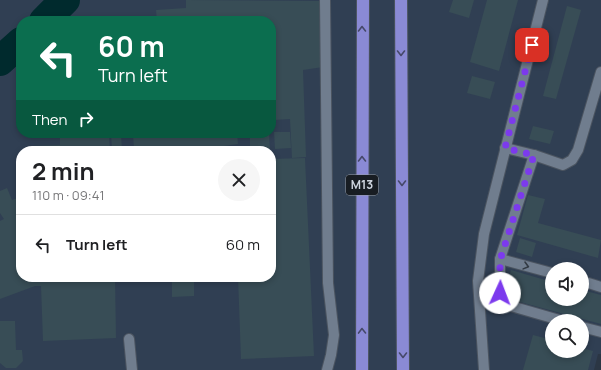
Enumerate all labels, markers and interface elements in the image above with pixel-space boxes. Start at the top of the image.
one-way arrow [358,26,366,32]
text: 60 m [98,27,165,65]
pin [515,28,549,62]
icon: left [32,32,84,84]
icon: arrive [521,34,543,56]
one-way arrow [397,50,405,56]
text: Turn left [98,63,168,87]
icon: right [75,108,97,130]
text: Then [32,109,67,130]
text: 2 min [32,154,94,187]
one-way arrow [358,156,366,162]
button: close [218,159,260,201]
road number: M13 [346,175,378,195]
one-way arrow [398,180,406,186]
text: 110 m · 09:41 [32,186,104,204]
icon: left [32,234,54,256]
text: Turn left [66,234,128,255]
text: 60 m [226,234,260,255]
one-way arrow [523,262,529,270]
map controls [545,262,589,358]
button: sound [545,262,589,306]
position arrow [479,272,521,314]
button: search [545,314,589,358]
one-way arrow [357,328,366,334]
one-way arrow [399,352,407,358]

